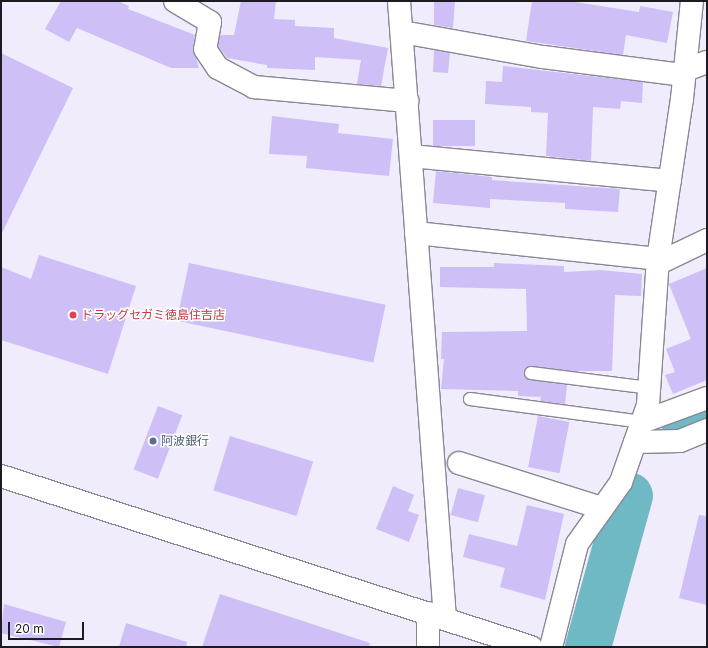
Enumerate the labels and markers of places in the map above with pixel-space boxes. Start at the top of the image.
place label: ドラッグセガミ徳島住吉店 [81,308,225,322]
marker: ドラッグセガミ徳島住吉店 [68,310,78,320]
place label: 阿波銀行 [161,434,209,448]
marker: 阿波銀行 [148,436,158,446]

